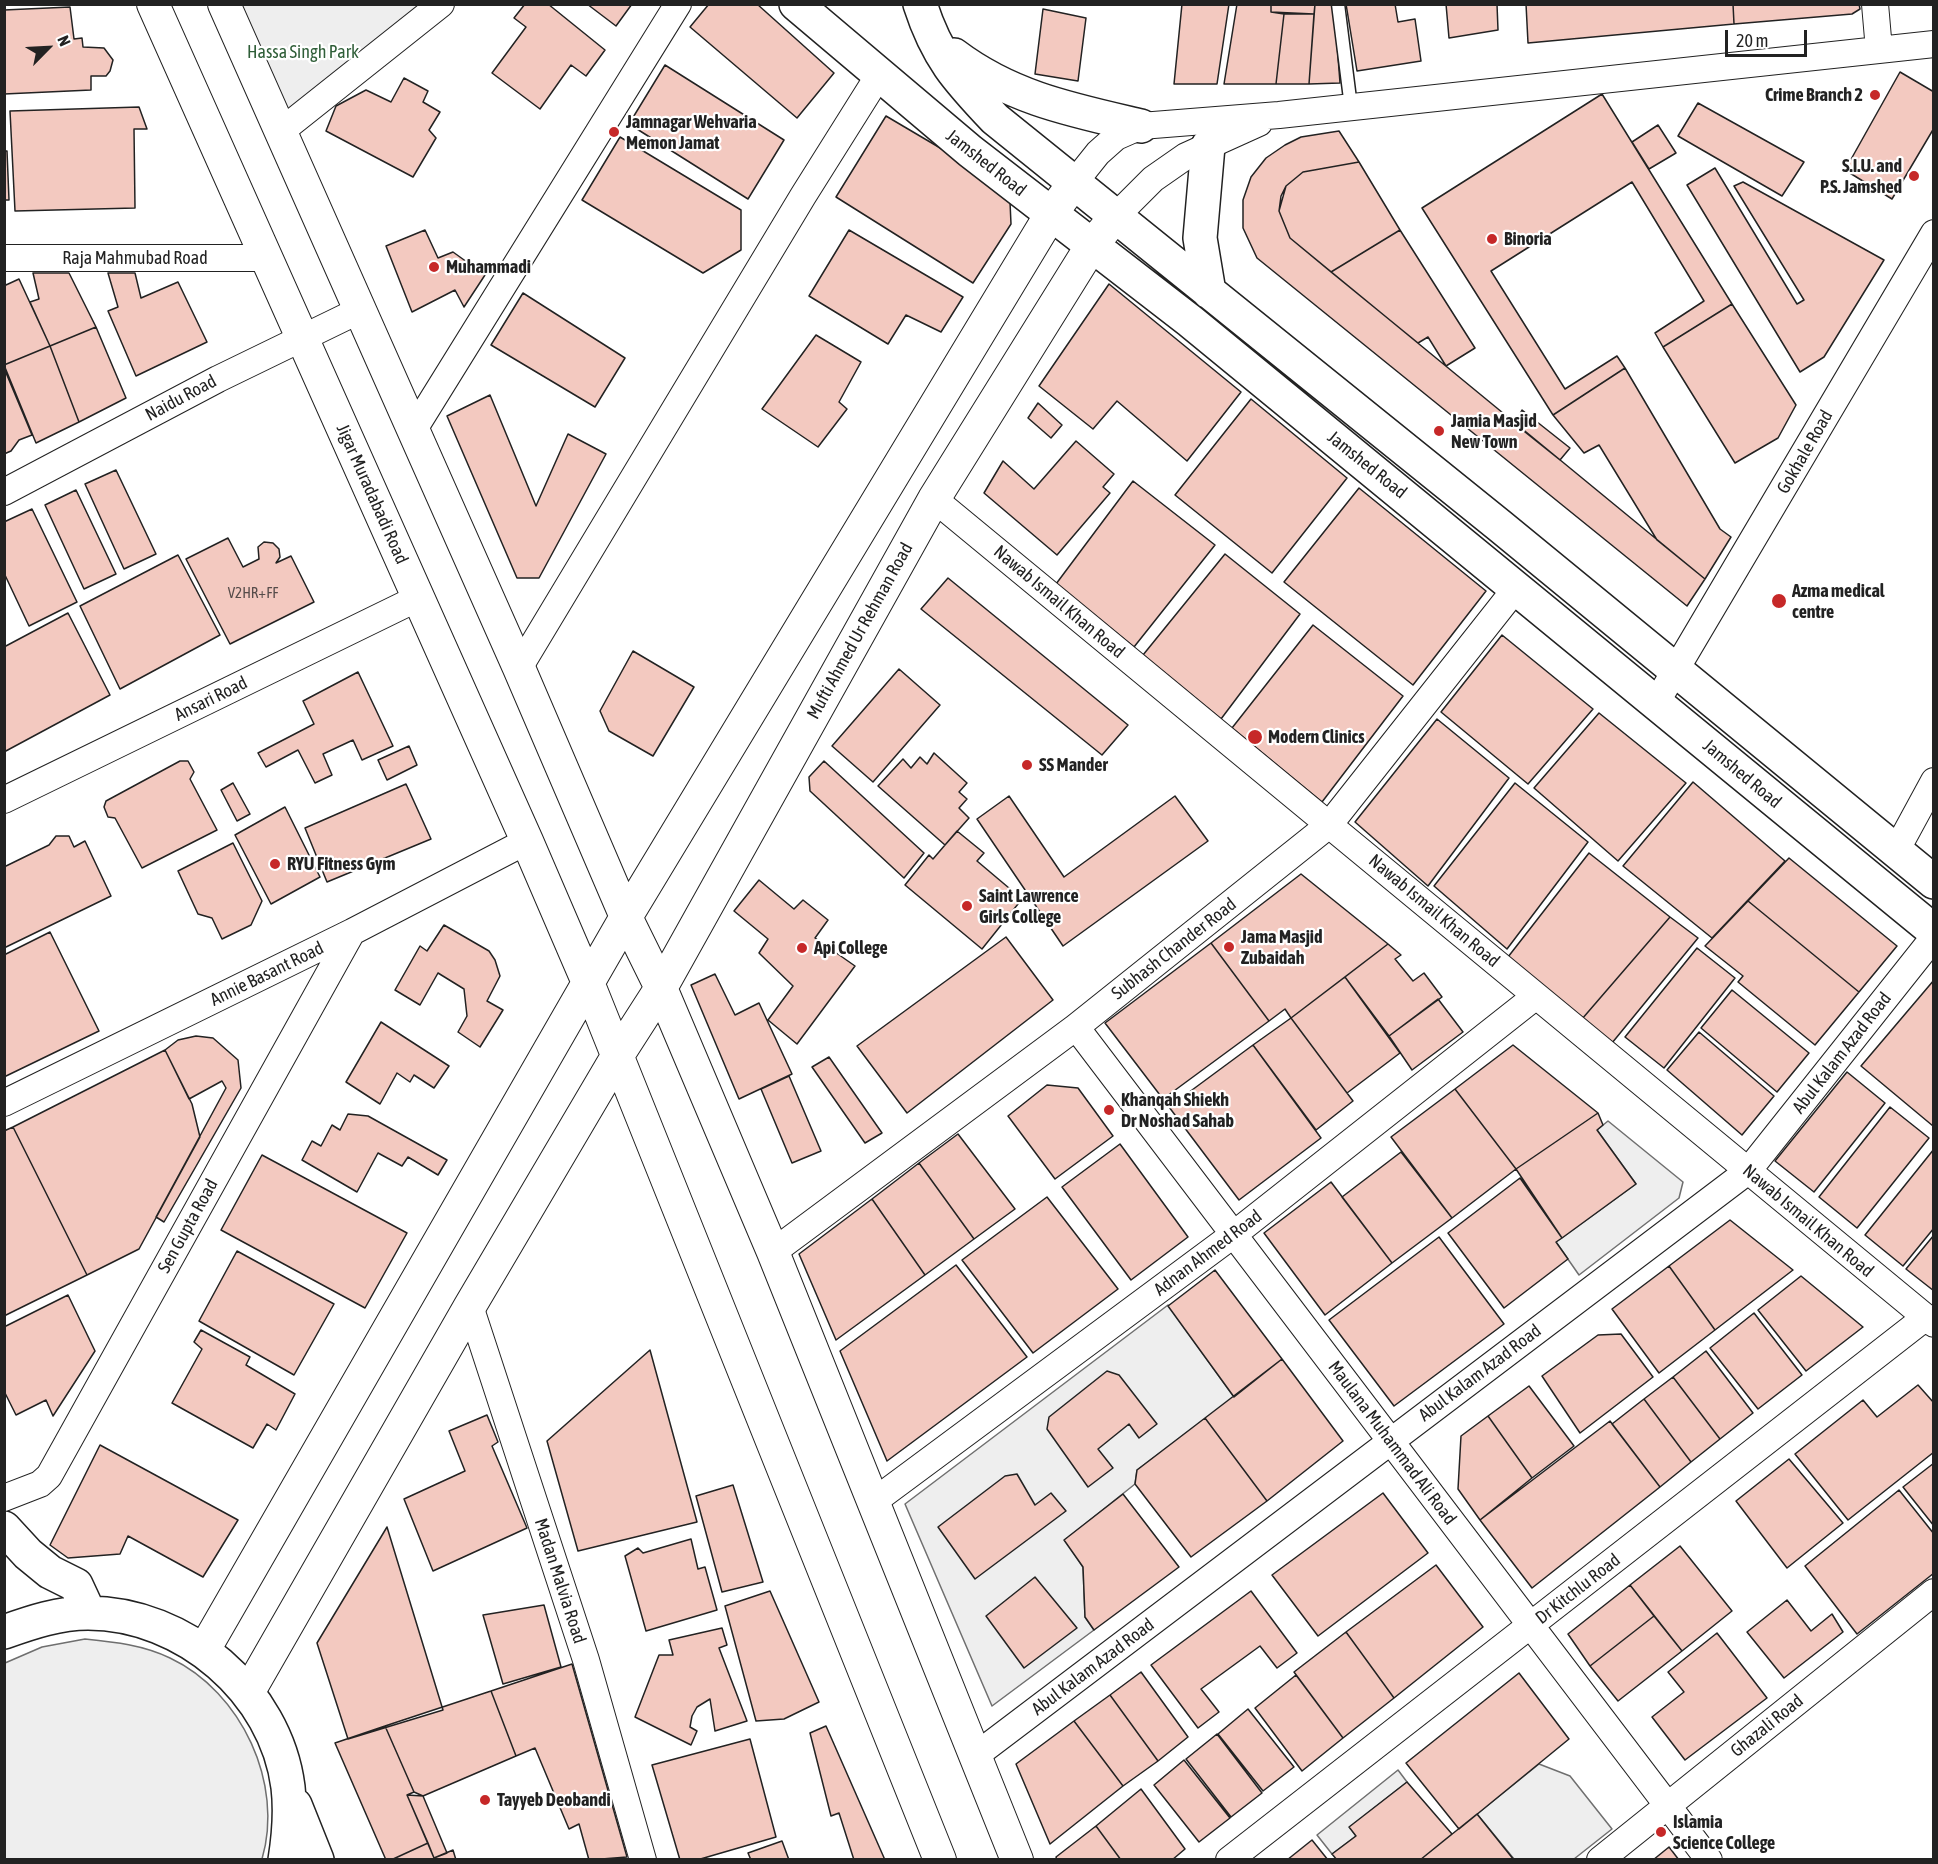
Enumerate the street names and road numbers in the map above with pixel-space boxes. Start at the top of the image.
street label: Jamshed Road [942,125,1030,201]
street label: Raja Mahmubad Road [62,247,208,269]
street label: Naidu Road [142,370,220,426]
street label: Gokhale Road [1772,406,1838,498]
street label: Jigar Muradabadi Road [331,421,413,567]
street label: Jamshed Road [1323,427,1411,503]
street label: Mufti Ahmed Ur Rehman Road [802,539,918,723]
street label: Nawab Ismail Khan Road [989,541,1129,663]
street label: Ansari Road [171,672,251,726]
street label: Jamshed Road [1698,735,1786,813]
street label: Nawab Ismail Khan Road [1364,850,1504,972]
street label: Subhash Chander Road [1107,894,1241,1004]
street label: Annie Basant Road [207,937,327,1011]
street label: Abul Kalam Azad Road [1788,988,1896,1118]
street label: Nawab Ismail Khan Road [1738,1160,1878,1282]
street label: Sen Gupta Road [153,1175,223,1277]
street label: Adnan Ahmed Road [1150,1205,1266,1301]
street label: Abul Kalam Azad Road [1415,1320,1545,1426]
street label: Maulana Muhammad Ali Road [1323,1357,1461,1529]
street label: Madan Malvia Road [530,1516,590,1646]
street label: Dr Kitchlu Road [1531,1549,1625,1629]
street label: Abul Kalam Azad Road [1028,1614,1158,1720]
street label: Ghazali Road [1726,1690,1808,1762]

